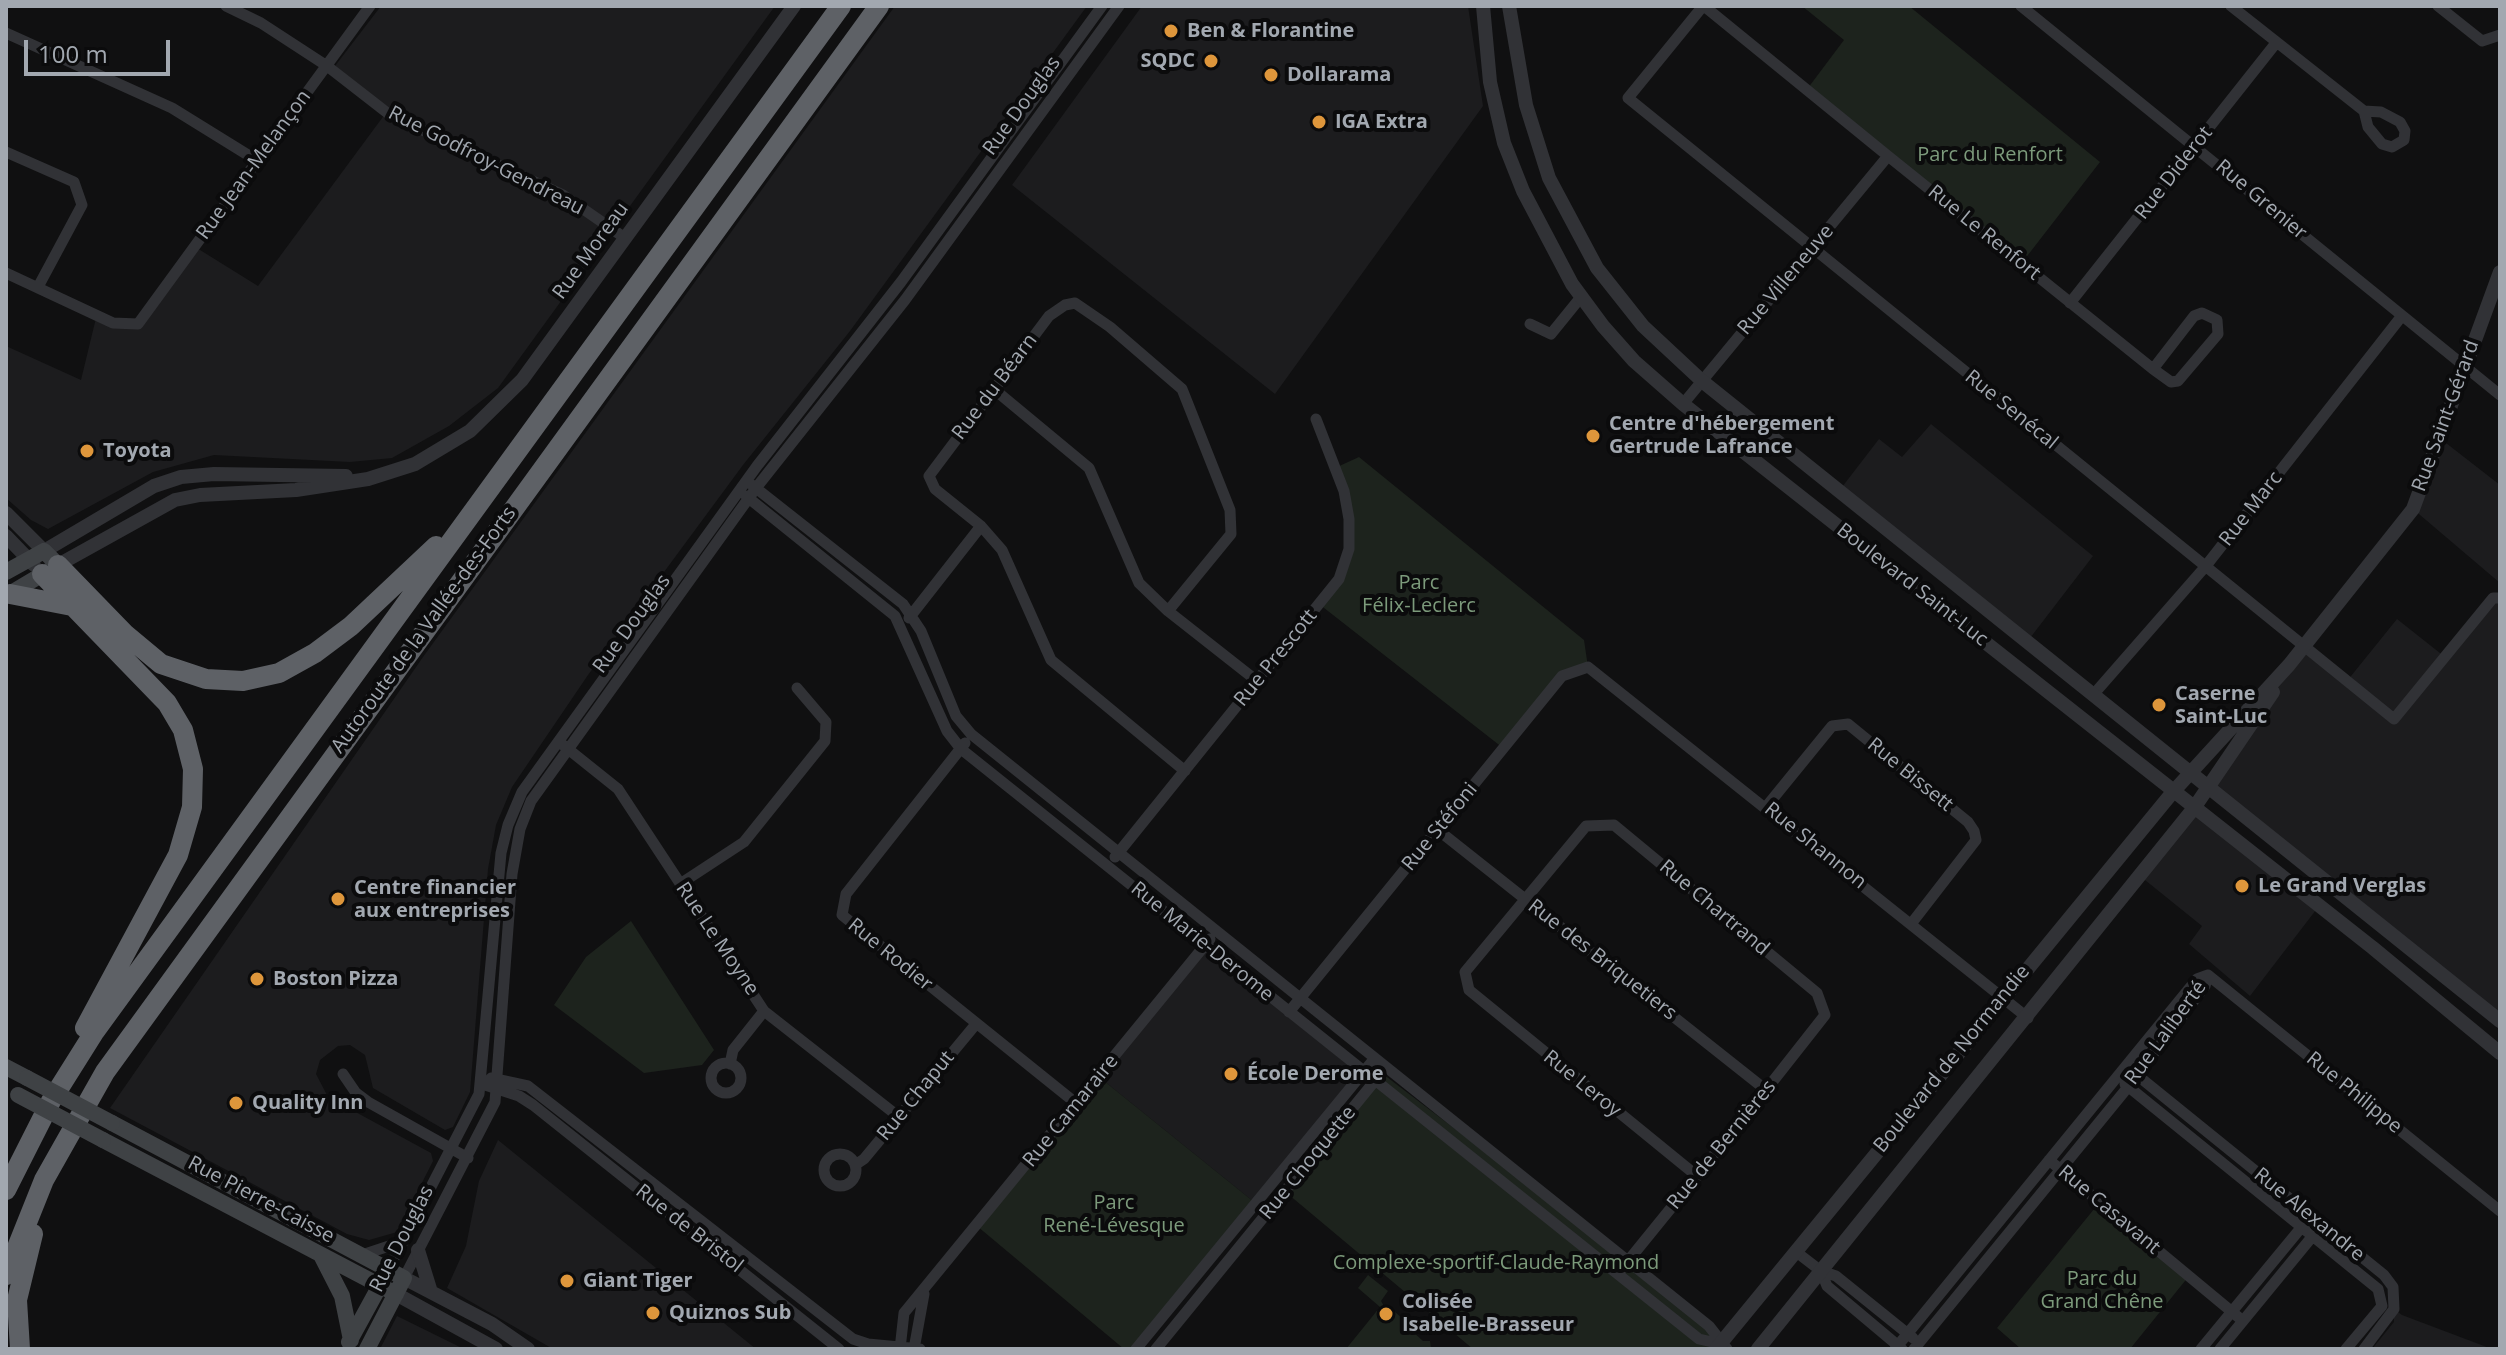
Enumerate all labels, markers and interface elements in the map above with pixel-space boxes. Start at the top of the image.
place label: Ben & Florantine [1187,19,1354,43]
marker: Ben & Florantine [1162,22,1180,40]
scale bar [28,24,174,74]
text: 100 m [38,37,108,70]
place label: SQDC [1141,49,1195,73]
street label: Rue Douglas [978,52,1066,160]
marker: SQDC [1202,52,1220,70]
place label: Dollarama [1287,63,1391,87]
marker: Dollarama [1262,66,1280,84]
street label: Rue Jean-Melançon [192,86,316,244]
street label: Rue Godfroy-Gendreau [384,101,588,221]
place label: IGA Extra [1335,110,1428,134]
marker: IGA Extra [1310,113,1328,131]
street label: Rue Diderot [2130,122,2218,224]
park label: Parc du Renfort [1917,143,2063,167]
street label: Rue Grenier [2211,155,2311,245]
street label: Rue Le Renfort [1923,180,2045,286]
street label: Rue Moreau [548,198,634,304]
street label: Rue Villeneuve [1733,220,1839,340]
street label: Rue du Béarn [947,329,1043,445]
street label: Rue Saint-Gérard [2407,337,2485,495]
street label: Rue Senécal [1960,365,2062,455]
place label: Centre d'hébergement Gertrude Lafrance [1609,412,1834,459]
marker: Centre d'hébergement Gertrude Lafrance [1584,427,1602,445]
place label: Toyota [103,439,171,463]
marker: Toyota [78,442,96,460]
street label: Rue Marc [2214,467,2288,551]
street label: Autoroute de la Vallée-des-Forts [326,502,522,758]
street label: Boulevard Saint-Luc [1832,518,1992,652]
street label: Rue Douglas [588,570,676,678]
park label: Parc Félix-Leclerc [1362,571,1476,618]
street label: Rue Prescott [1230,605,1322,711]
place label: Caserne Saint-Luc [2175,682,2267,729]
marker: Caserne Saint-Luc [2150,696,2168,714]
street label: Rue Bissett [1862,733,1958,817]
street label: Rue Stéfoni [1397,778,1483,876]
street label: Rue Shannon [1759,798,1871,894]
street label: Rue Chartrand [1654,855,1774,961]
place label: Le Grand Verglas [2258,874,2426,898]
place label: Centre financier aux entreprises [354,876,516,923]
street label: Rue Marie-Derome [1126,877,1278,1007]
marker: Le Grand Verglas [2233,877,2251,895]
street label: Rue Le Moyne [670,878,764,1000]
marker: Centre financier aux entreprises [329,890,347,908]
street label: Rue des Briquetiers [1523,894,1681,1026]
street label: Rue Rodier [843,914,937,996]
street label: Boulevard de Normandie [1869,960,2035,1158]
place label: Boston Pizza [273,967,398,991]
marker: Boston Pizza [248,970,266,988]
street label: Rue Laliberté [2120,976,2212,1090]
street label: Rue Leroy [1538,1045,1626,1123]
street label: Rue Chaput [872,1046,960,1146]
street label: Rue Philippe [2301,1047,2407,1139]
street label: Rue Camaraire [1018,1050,1124,1172]
place label: École Derome [1247,1062,1384,1086]
marker: École Derome [1222,1065,1240,1083]
street label: Rue de Bernières [1662,1075,1782,1215]
place label: Quality Inn [252,1091,364,1115]
marker: Quality Inn [227,1094,245,1112]
street label: Rue Choquette [1255,1101,1361,1225]
street label: Rue Pierre-Caisse [184,1151,338,1249]
street label: Rue Casavant [2053,1160,2165,1260]
street label: Rue Alexandre [2249,1163,2369,1267]
street label: Rue de Bristol [631,1180,747,1278]
street label: Rue Douglas [365,1182,439,1296]
park label: Parc René-Lévesque [1043,1191,1185,1238]
park label: Complexe-sportif-Claude-Raymond [1333,1251,1659,1275]
park label: Parc du Grand Chêne [2040,1267,2164,1314]
place label: Giant Tiger [583,1269,693,1293]
marker: Giant Tiger [558,1272,576,1290]
place label: Colisée Isabelle-Brasseur [1402,1290,1574,1337]
place label: Quiznos Sub [669,1301,791,1325]
marker: Quiznos Sub [644,1304,662,1322]
marker: Colisée Isabelle-Brasseur [1377,1305,1395,1323]

